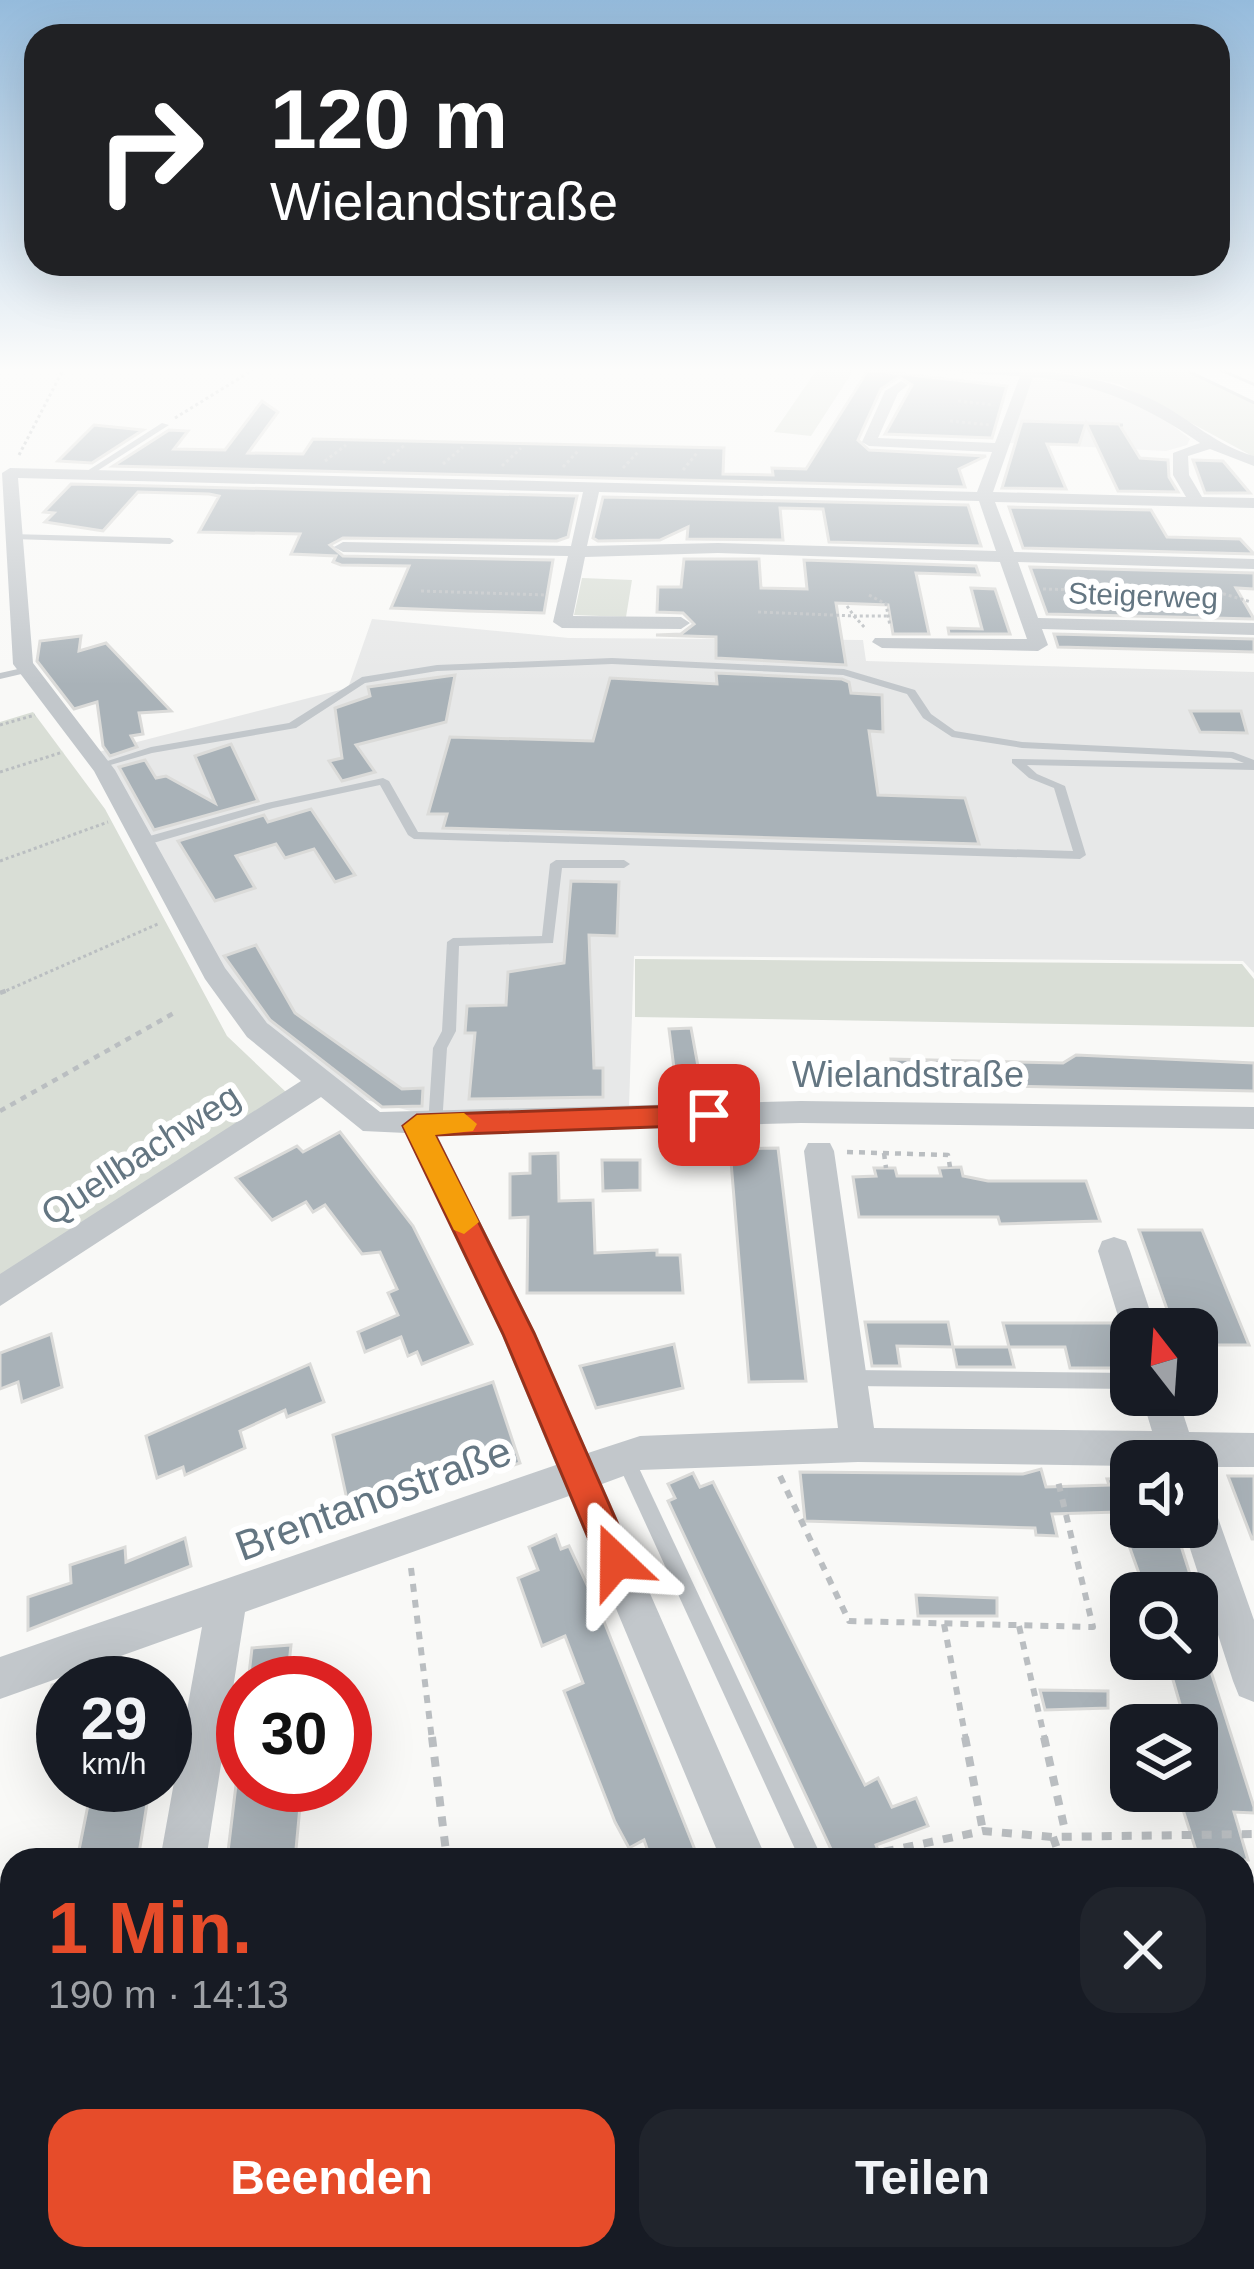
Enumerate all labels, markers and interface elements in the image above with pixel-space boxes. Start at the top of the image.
icon: right [72,72,228,228]
text: 120 m [270,72,508,166]
text: Wielandstraße [270,171,618,231]
street label: Steigerweg [1067,576,1219,615]
street label: Wielandstraße [792,1054,1024,1095]
pin [658,1064,760,1166]
street label: Quellbachweg [33,1075,247,1234]
icon: arrive [676,1082,742,1148]
north arrow [1110,1308,1218,1416]
map controls [1110,1308,1218,1812]
street label: Brentanostraße [229,1427,517,1570]
button: sound [1110,1440,1218,1548]
position arrow [553,1498,679,1624]
button: search [1110,1572,1218,1680]
speed limit sign: 30 [216,1656,372,1812]
text: 29 [81,1685,147,1752]
button: layers [1110,1704,1218,1812]
text: km/h [81,1747,147,1780]
button: close [1080,1887,1206,2013]
text: 1 Min. [48,1888,252,1968]
text: 190 m · 14:13 [48,1973,289,2016]
button: Beenden [48,2109,615,2247]
button: Teilen [639,2109,1206,2247]

